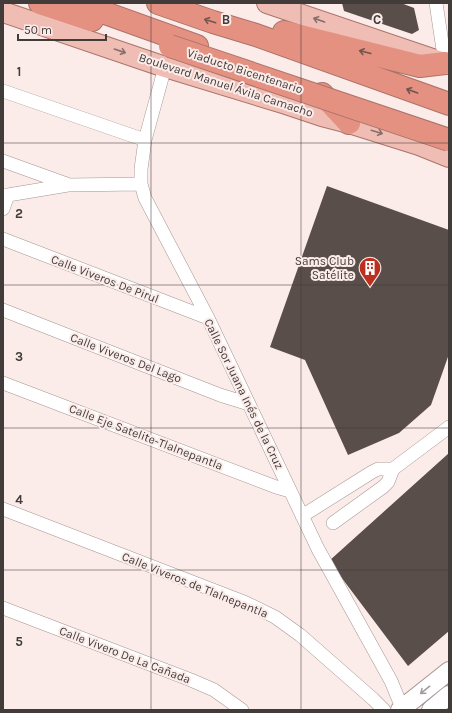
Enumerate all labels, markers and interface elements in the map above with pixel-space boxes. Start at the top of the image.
text: B [222,12,230,27]
text: C [373,12,381,27]
scale bar [18,16,106,42]
one-way arrow [314,16,326,24]
one-way arrow [204,17,217,24]
text: 50 m [24,23,52,37]
street label: Viaducto Bicentenario [185,46,305,96]
one-way arrow [113,48,126,55]
one-way arrow [359,48,372,55]
street label: Boulevard Manuel Ávila Camacho [137,49,315,120]
text: 1 [17,64,21,79]
one-way arrow [406,87,419,94]
one-way arrow [370,129,383,136]
text: 2 [15,206,23,221]
street label: Calle Viveros De Pirul [49,252,161,306]
place label: Sams Club Satélite [295,254,354,282]
building icon: Sams Club Satélite [357,255,383,288]
street label: Calle Sor Juana Inés de la Cruz [201,317,287,472]
street label: Calle Viveros Del Lago [68,330,184,386]
text: 3 [15,349,23,364]
street label: Calle Eje Satelite-Tlalnepantla [67,401,225,473]
text: 4 [15,492,23,507]
street label: Calle Viveros de Tlalnepantla [120,549,270,621]
street label: Calle Vivero De La Cañada [57,623,193,687]
text: 5 [15,634,23,649]
one-way arrow [419,686,430,695]

